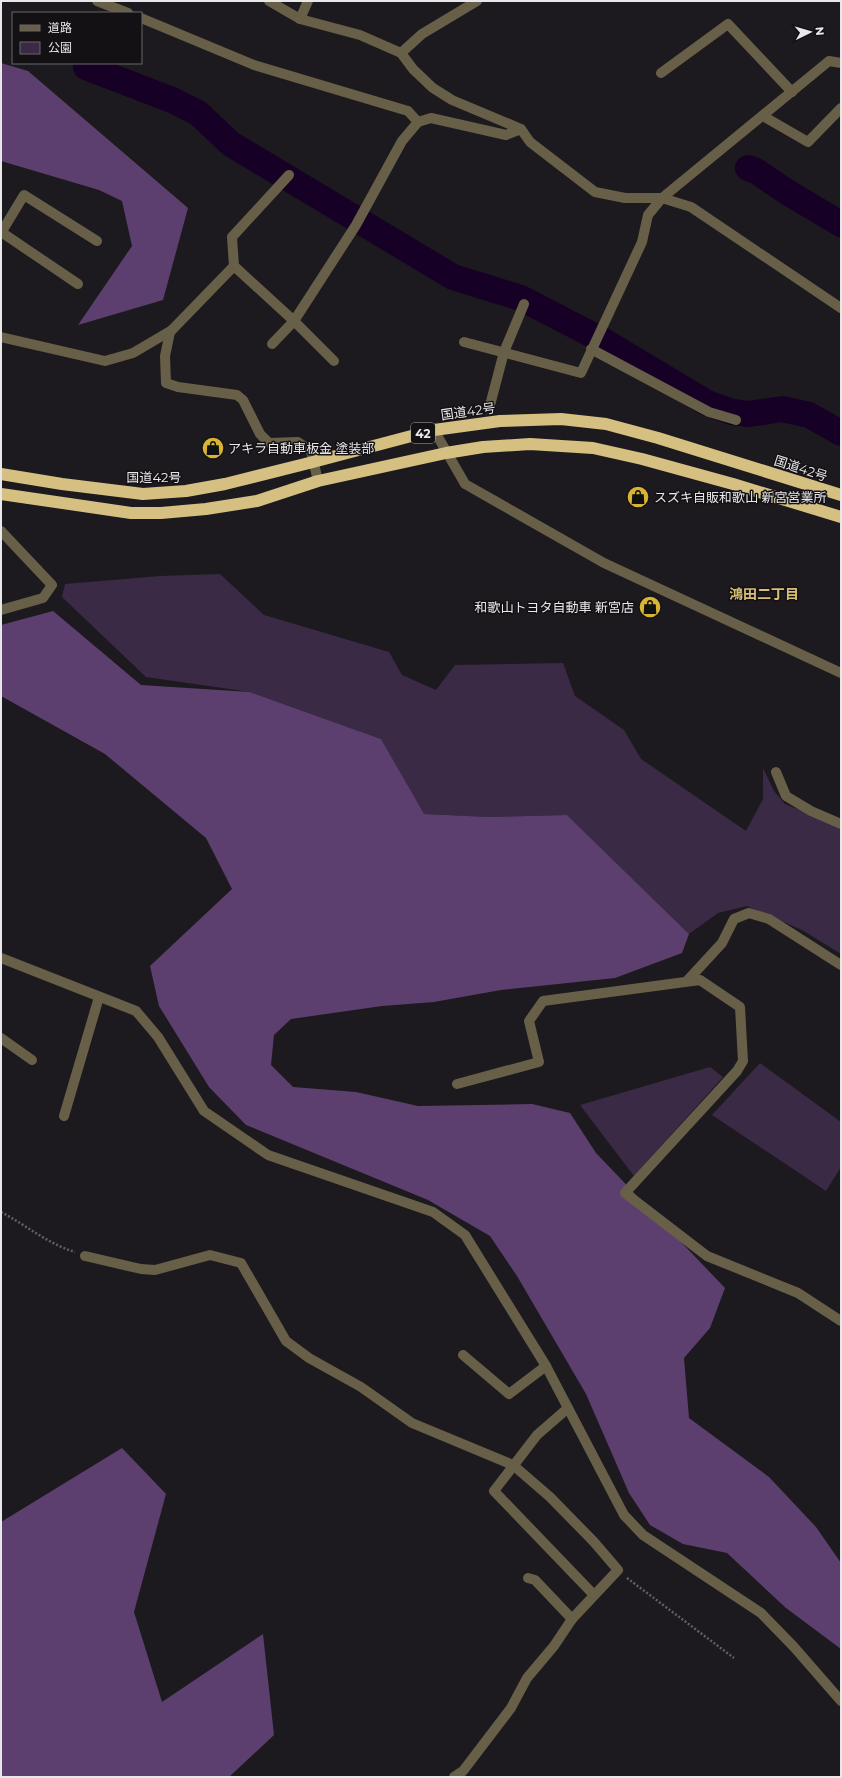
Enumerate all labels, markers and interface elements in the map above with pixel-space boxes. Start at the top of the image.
legend [12,12,142,64]
north arrow [790,12,830,52]
text: 道路 [48,20,72,35]
text: N [813,26,827,36]
text: 公園 [48,40,72,55]
street label: 国道42号 [440,399,496,423]
road number: 42 [411,423,435,443]
shop icon: アキラ自動車板金 塗装部 [200,435,226,461]
place label: アキラ自動車板金 塗装部 [228,440,374,456]
street label: 国道42号 [772,452,830,484]
street label: 国道42号 [127,469,181,485]
shop icon: スズキ自販和歌山 新宮営業所 [625,484,651,510]
place label: スズキ自販和歌山 新宮営業所 [654,489,826,505]
district label: 鴻田二丁目 [729,585,799,603]
shop icon: 和歌山トヨタ自動車 新宮店 [637,594,663,620]
place label: 和歌山トヨタ自動車 新宮店 [475,599,634,615]

